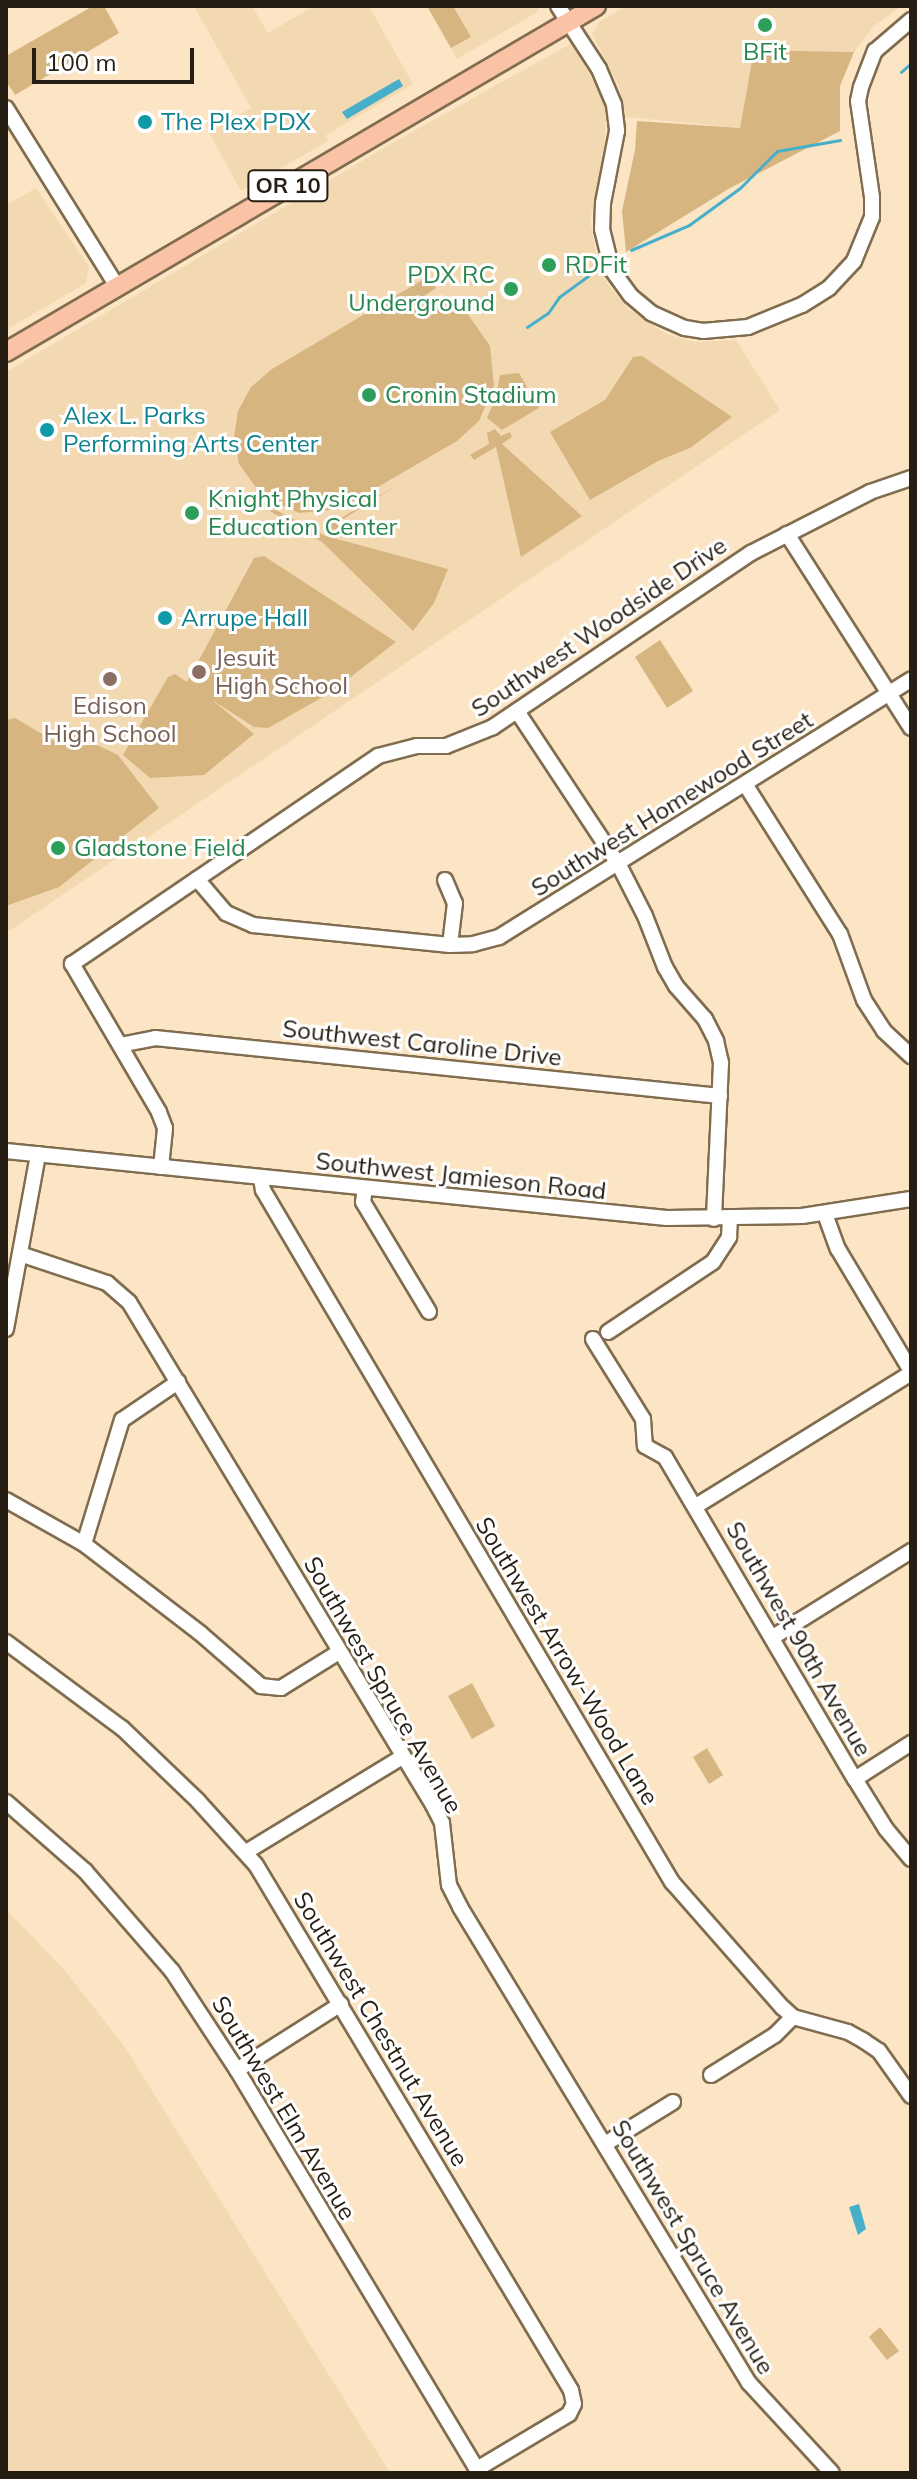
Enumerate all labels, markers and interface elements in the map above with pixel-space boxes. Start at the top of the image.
marker: BFit [756,16,774,34]
scale bar [36,32,198,82]
place label: BFit [743,38,787,66]
text: 100 m [46,47,117,77]
place label: The Plex PDX [161,108,311,136]
marker: The Plex PDX [136,113,154,131]
road number: OR 10 [246,168,330,204]
place label: RDFit [565,251,627,279]
marker: RDFit [540,256,558,274]
place label: PDX RC Underground [348,261,495,317]
marker: PDX RC Underground [502,280,520,298]
place label: Cronin Stadium [385,381,557,409]
marker: Cronin Stadium [360,386,378,404]
place label: Alex L. Parks Performing Arts Center [63,402,319,458]
marker: Alex L. Parks Performing Arts Center [38,421,56,439]
place label: Knight Physical Education Center [208,485,397,541]
marker: Knight Physical Education Center [183,504,201,522]
street label: Southwest Woodside Drive [466,531,732,723]
place label: Arrupe Hall [181,604,308,632]
marker: Arrupe Hall [156,609,174,627]
place label: Jesuit High School [215,644,348,700]
marker: Jesuit High School [190,663,208,681]
marker: Edison High School [101,670,119,688]
place label: Edison High School [44,692,176,748]
street label: Southwest Homewood Street [526,705,818,903]
place label: Gladstone Field [74,834,246,862]
marker: Gladstone Field [49,839,67,857]
street label: Southwest Caroline Drive [281,1014,563,1072]
street label: Southwest Jamieson Road [314,1146,608,1206]
street label: Southwest Arrow-Wood Lane [469,1512,665,1810]
street label: Southwest 90th Avenue [720,1517,878,1761]
street label: Southwest Spruce Avenue [298,1552,468,1818]
street label: Southwest Chestnut Avenue [288,1887,474,2171]
street label: Southwest Elm Avenue [206,1991,362,2225]
street label: Southwest Spruce Avenue [606,2115,780,2379]

